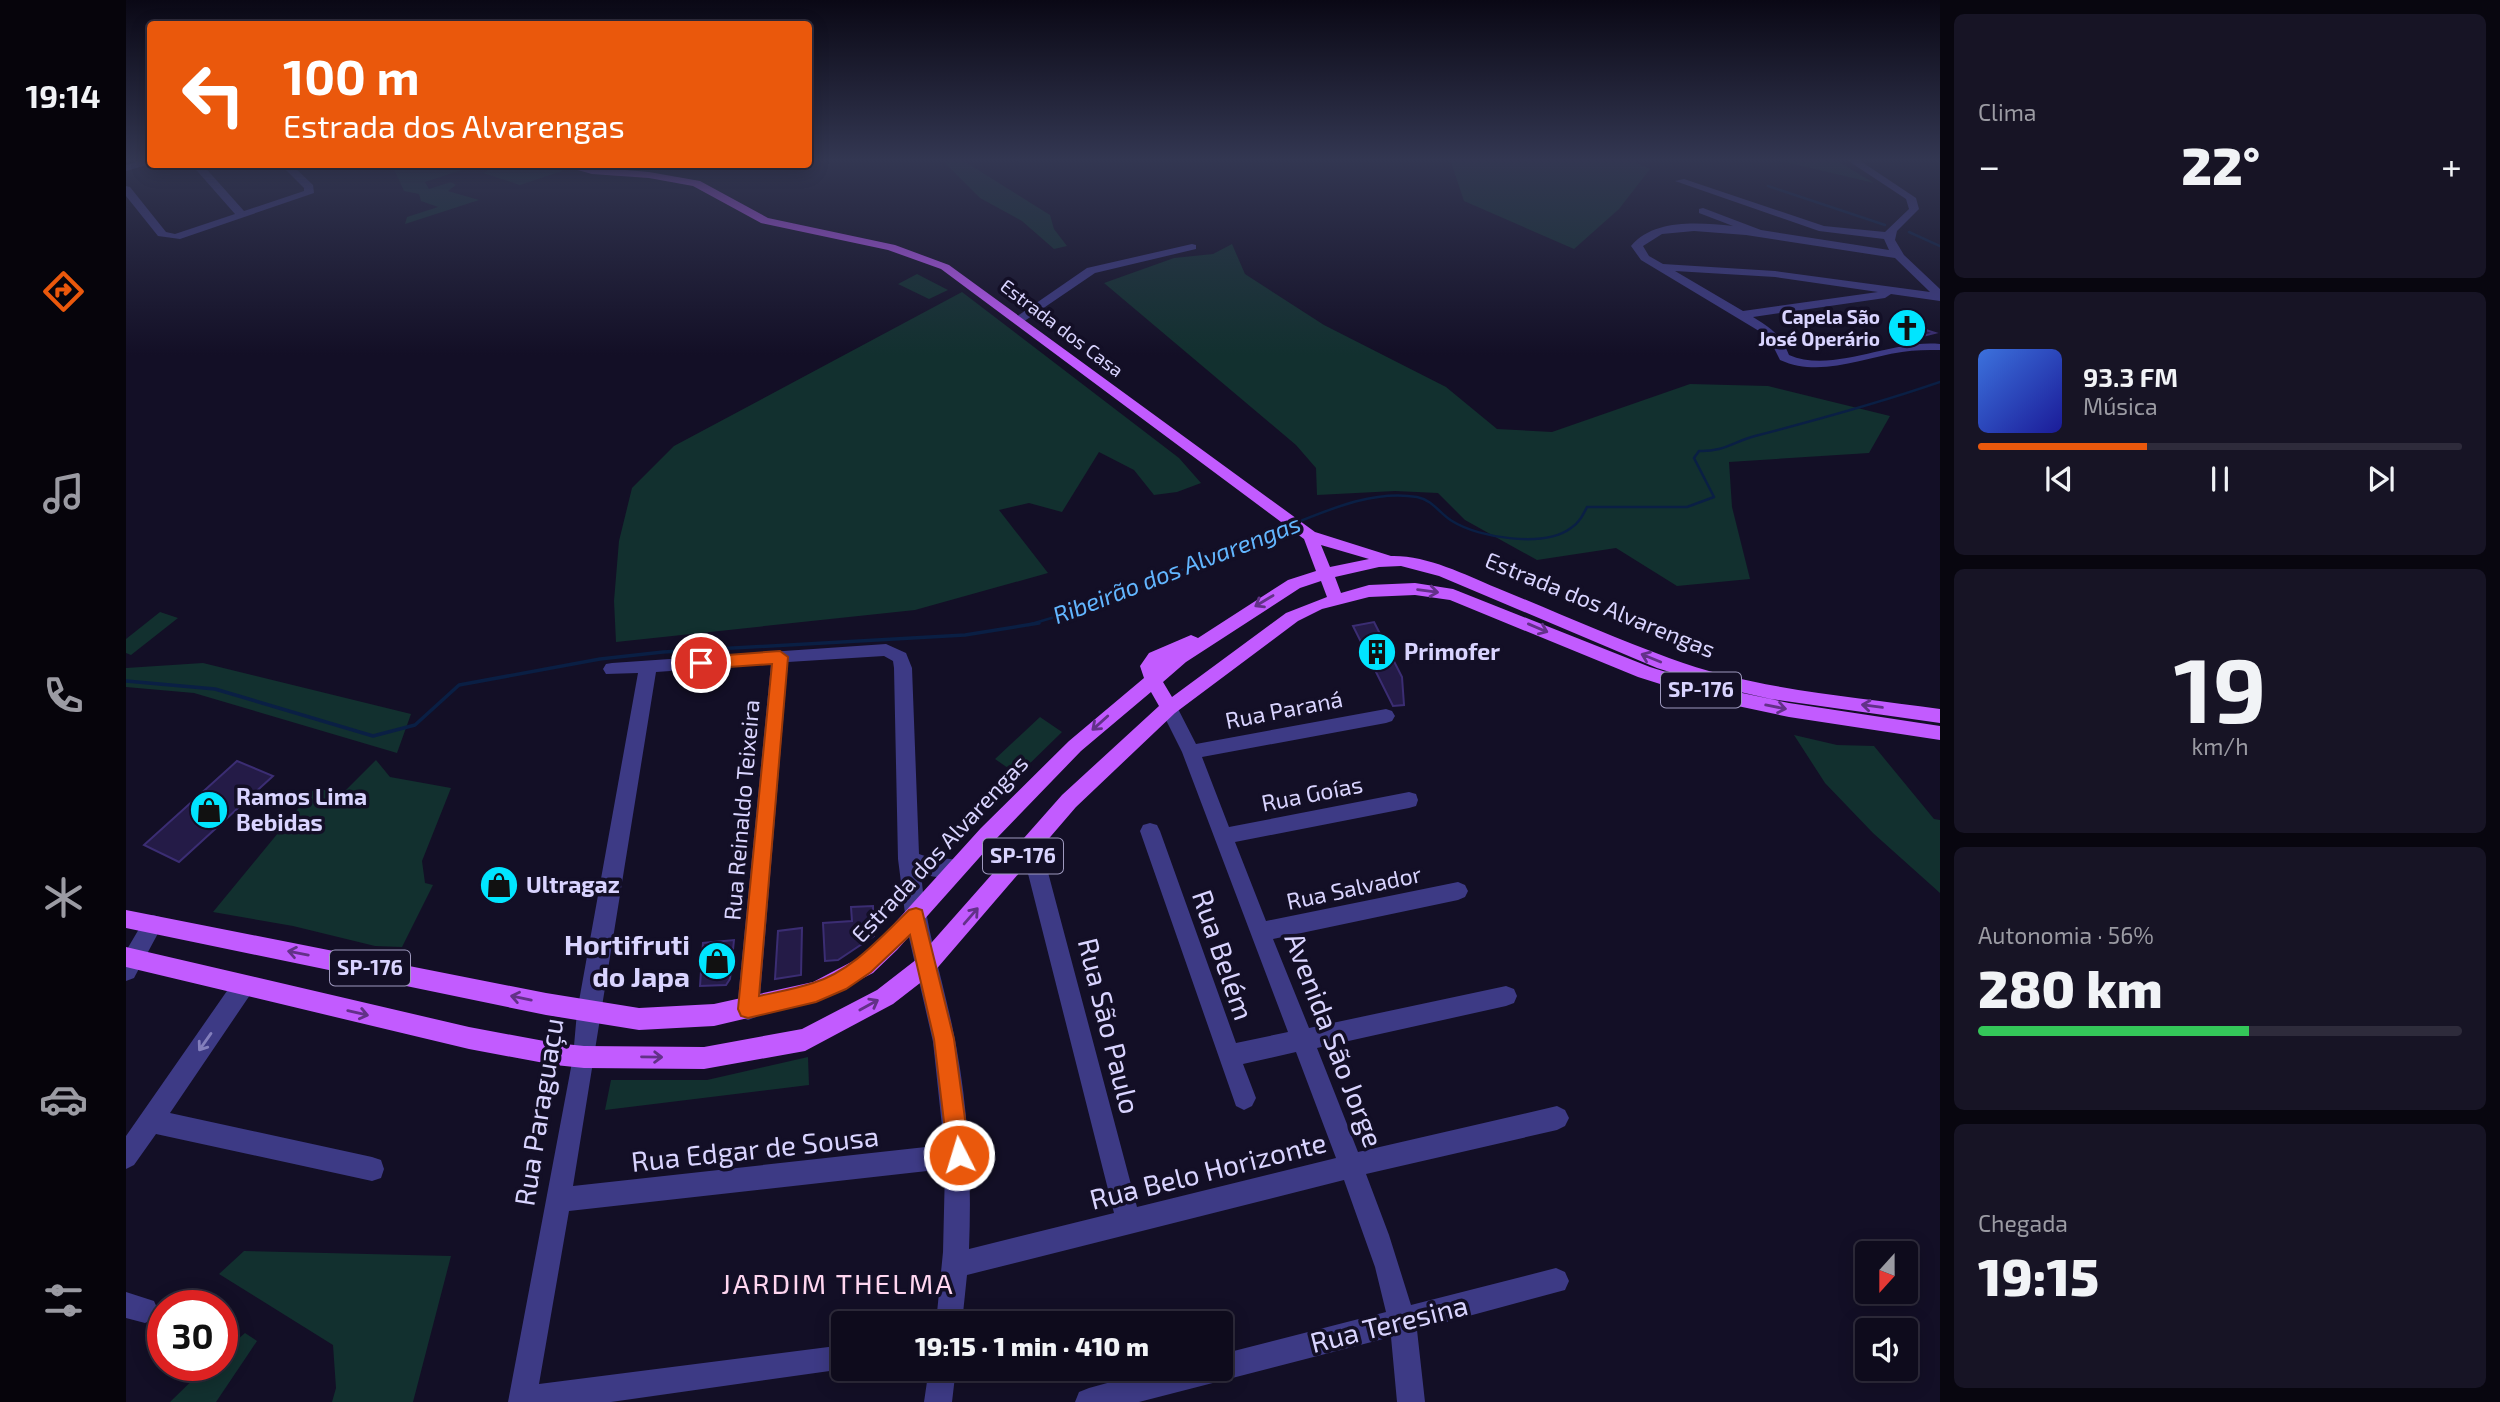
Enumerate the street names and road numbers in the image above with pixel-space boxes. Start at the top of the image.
street label: Estrada dos Casa [996,274,1128,381]
street label: Estrada dos Alvarengas [1481,545,1719,663]
road number: SP-176 [1661,672,1741,708]
street label: Rua Paraná [1223,684,1345,734]
street label: Rua Reinaldo Teixeira [717,698,765,921]
street label: Estrada dos Alvarengas [845,749,1033,948]
street label: Rua Goías [1259,769,1365,817]
road number: SP-176 [983,838,1063,874]
street label: Rua Salvador [1284,859,1424,915]
street label: Rua Belém [1186,885,1262,1024]
street label: Avenida São Jorge [1278,927,1392,1152]
street label: Rua São Paulo [1072,934,1148,1117]
road number: SP-176 [330,950,410,986]
street label: Rua Paraguaçu [506,1015,571,1208]
street label: Rua Edgar de Sousa [629,1118,880,1178]
street label: Rua Belo Horizonte [1086,1124,1330,1216]
street label: Rua Teresina [1306,1287,1471,1359]

